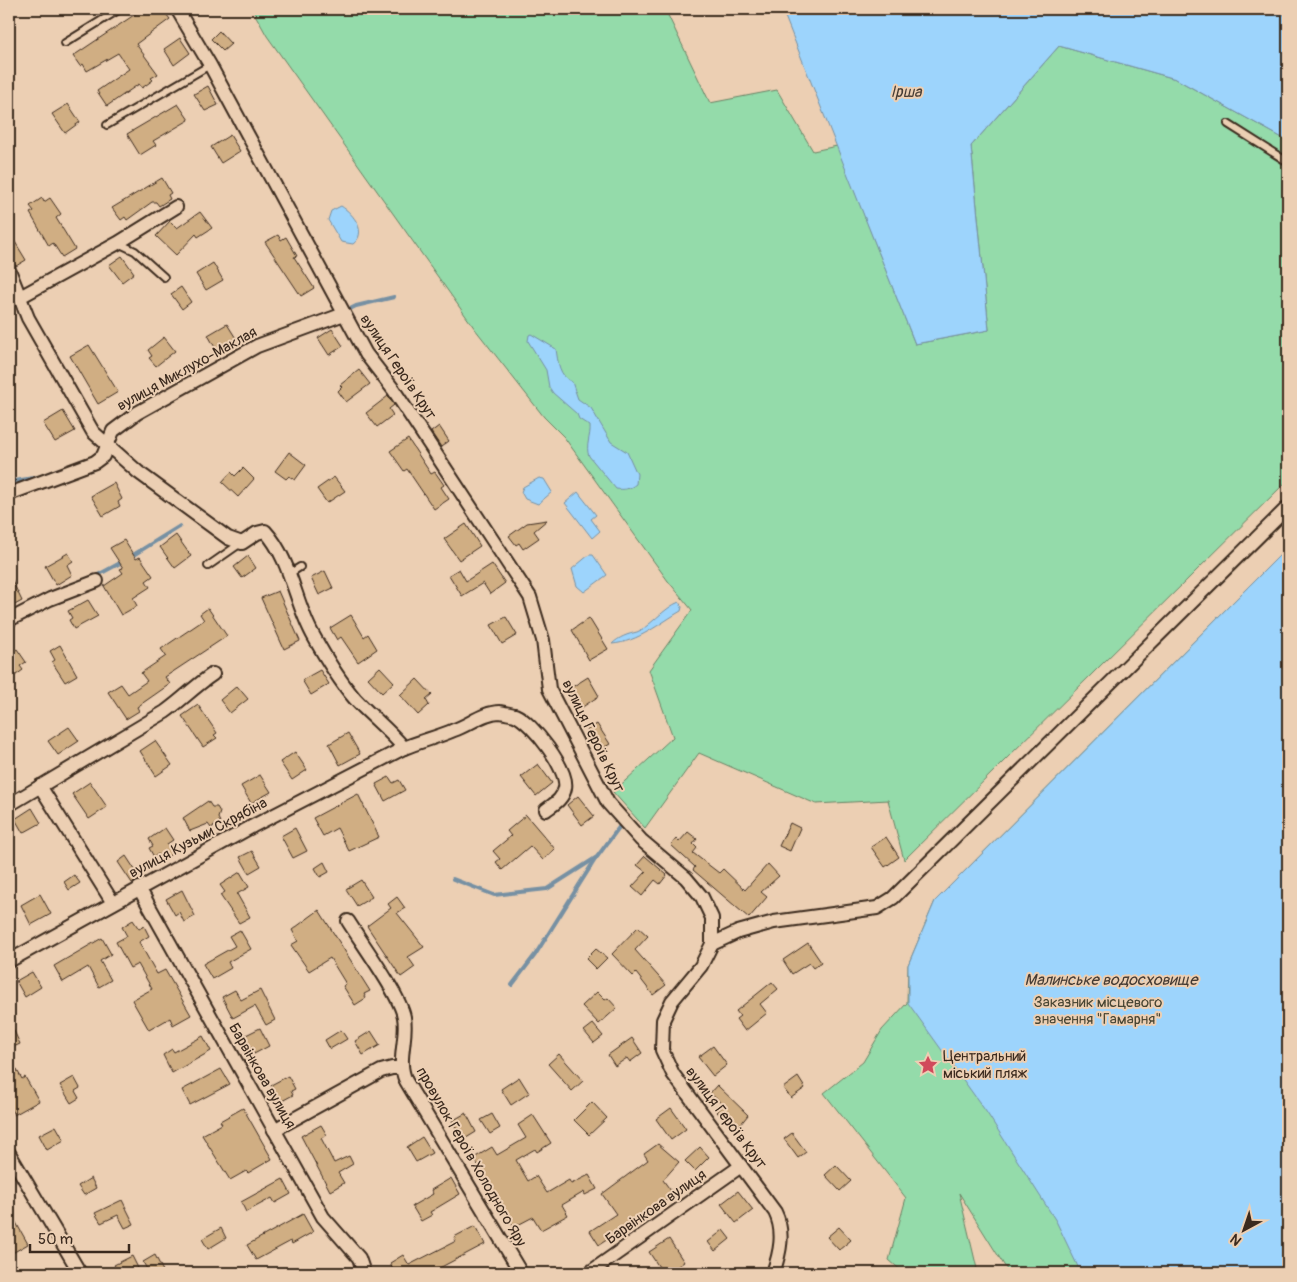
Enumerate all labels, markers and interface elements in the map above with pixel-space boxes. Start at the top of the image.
water label: Ірша [891,82,923,102]
street label: вулиця Героїв Крут [356,311,441,424]
street label: вулиця Миклухо-Маклая [114,323,260,415]
street label: вулиця Героїв Крут [557,677,629,796]
street label: вулиця Кузьми Скрябіна [126,793,270,883]
water label: Малинське водосховище [1025,970,1199,990]
park label: Заказник місцевого значення "Гамарня" [1034,993,1162,1029]
street label: Барвінкова вулиця [224,1020,300,1132]
place label: Центральний міський пляж [943,1047,1028,1083]
place icon: Центральний міський пляж [917,1054,939,1076]
street label: вулиця Героїв Крут [681,1063,771,1173]
street label: провулок Героїв Холодного Яру [412,1064,531,1251]
street label: Барвінкова вулиця [602,1165,710,1249]
north arrow [1220,1204,1270,1254]
scale bar [30,1222,129,1254]
text: 50 m [38,1230,73,1249]
text: N [1227,1230,1245,1249]

